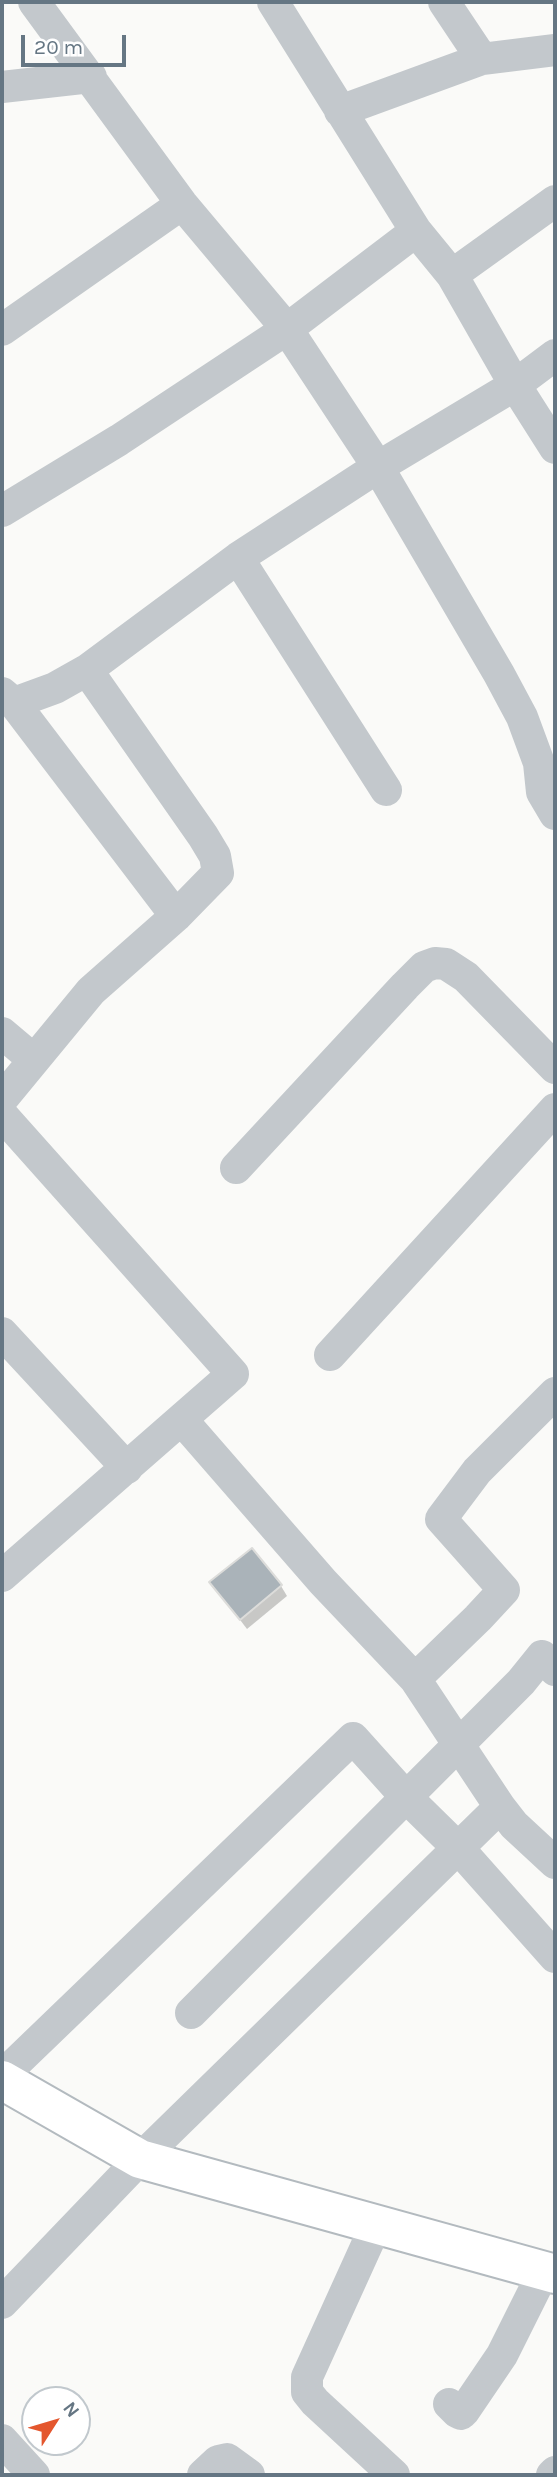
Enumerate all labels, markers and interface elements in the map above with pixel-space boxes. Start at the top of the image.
scale bar [24,21,130,65]
text: 20 m [34,35,83,59]
north arrow [21,2386,91,2456]
text: N [58,2398,84,2422]

